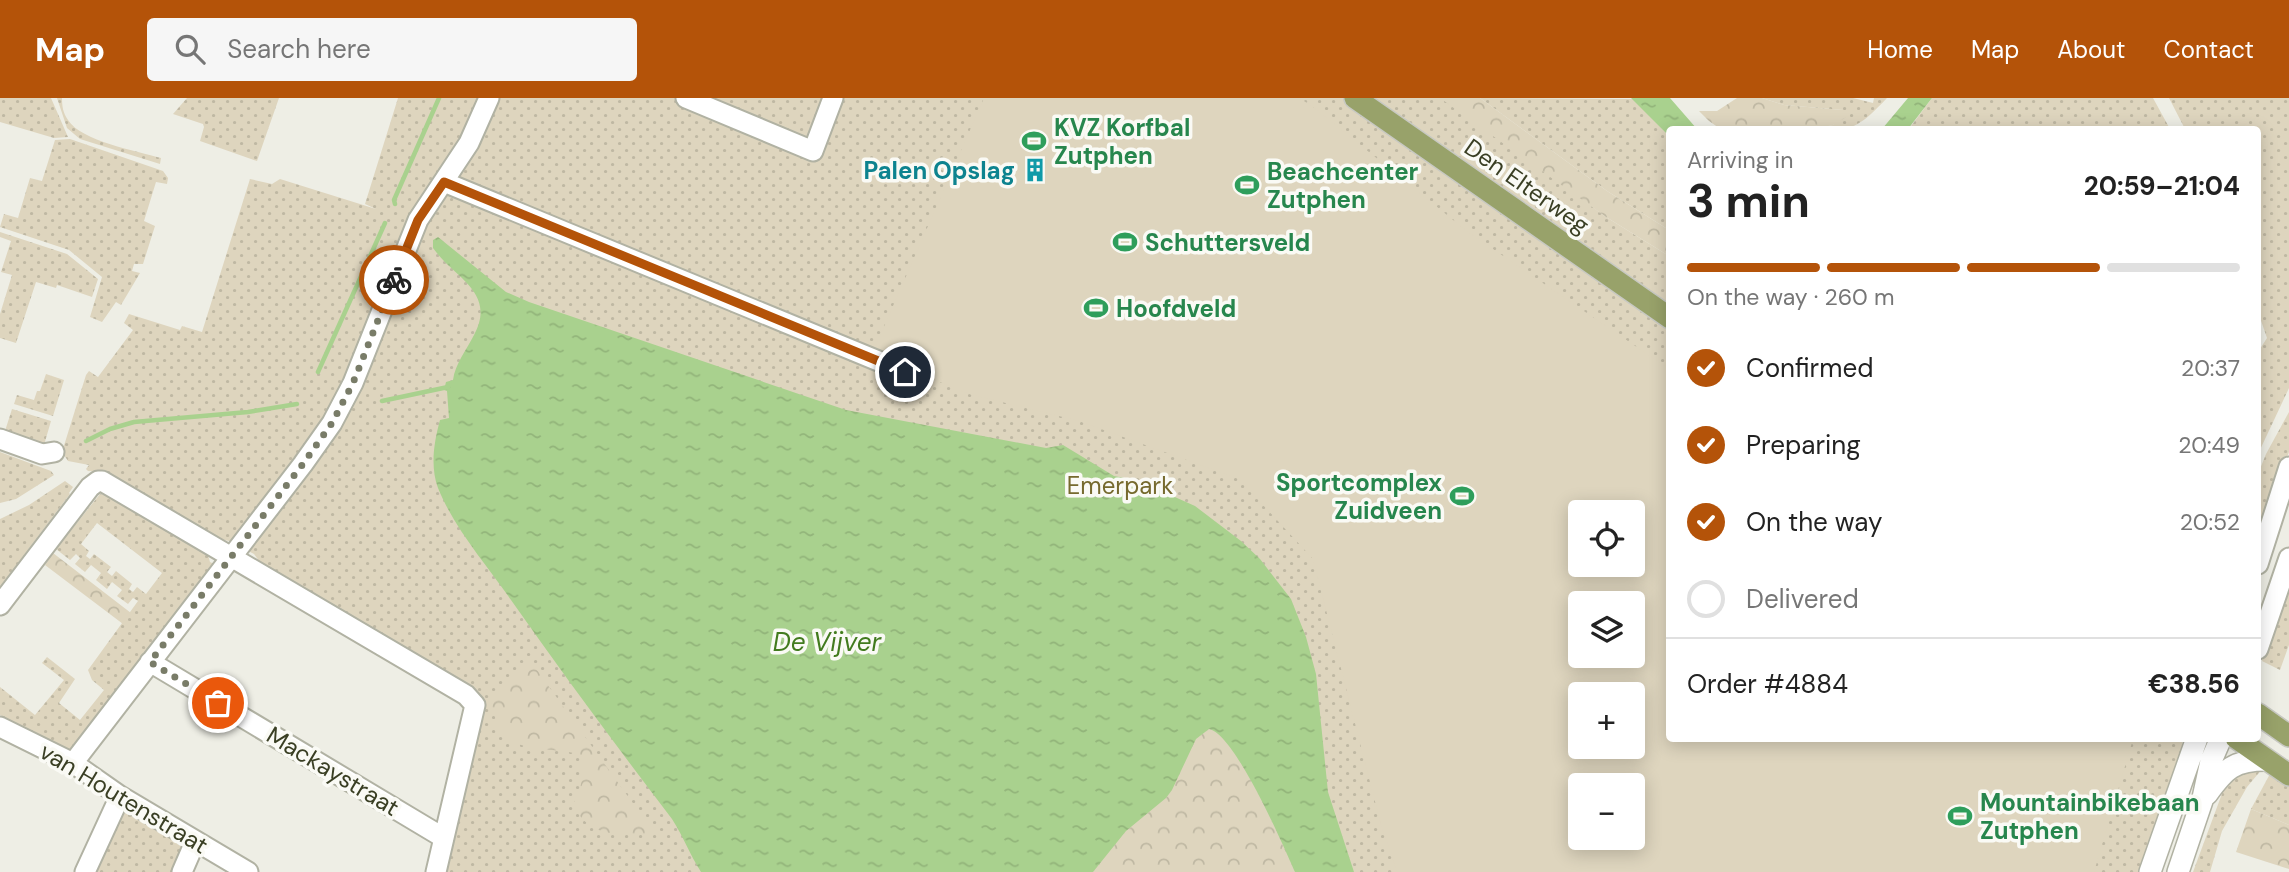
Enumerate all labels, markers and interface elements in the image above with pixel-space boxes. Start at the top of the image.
search box [147,18,637,81]
text: Map [35,28,105,71]
icon: search [171,30,209,68]
text: Search here [227,32,371,66]
text: Home [1867,34,1933,65]
text: Map [1971,34,2019,65]
text: About [2057,34,2126,65]
text: Contact [2164,34,2254,65]
place label: KVZ Korfbal Zutphen [1054,112,1190,171]
sports icon: KVZ Korfbal Zutphen [1020,127,1048,155]
street label: Den Elterweg [1458,132,1596,240]
text: Arriving in [1687,145,1793,175]
place label: Palen Opslag [864,155,1015,186]
building icon: Palen Opslag [1021,156,1049,184]
place label: Beachcenter Zutphen [1267,156,1419,215]
text: 20:59–21:04 [2084,169,2240,203]
sports icon: Beachcenter Zutphen [1233,171,1261,199]
text: 3 min [1687,171,1810,231]
place label: Schuttersveld [1145,227,1310,258]
sports icon: Schuttersveld [1111,228,1139,256]
courier [359,245,429,315]
icon: bike [375,261,413,299]
text: On the way · 260 m [1687,282,1894,312]
place label: Hoofdveld [1116,293,1236,324]
sports icon: Hoofdveld [1082,294,1110,322]
pin [875,342,935,402]
icon: check [1687,349,1725,387]
text: Confirmed [1746,351,1873,385]
icon: home [886,353,924,391]
text: 20:37 [2181,353,2240,383]
icon: check [1687,426,1725,464]
text: Preparing [1746,428,1861,462]
text: 20:49 [2178,430,2240,460]
place label: Sportcomplex Zuidveen [1276,467,1442,526]
park label: Emerpark [1067,470,1173,501]
sports icon: Sportcomplex Zuidveen [1448,482,1476,510]
map controls [1568,500,1645,850]
button: locate [1568,500,1645,577]
icon: check [1687,503,1725,541]
text: On the way [1746,505,1882,539]
text: 20:52 [2180,507,2240,537]
text: Delivered [1746,582,1859,616]
button: layers [1568,591,1645,668]
water label: De Vijver [773,625,883,659]
text: Order #4884 [1687,667,1848,701]
text: €38.56 [2148,667,2240,701]
pin [188,673,248,733]
button: + [1568,682,1645,759]
icon: bag [199,684,237,722]
street label: Mackaystraat [261,719,405,823]
street label: van Houtenstraat [34,736,214,860]
button: − [1568,773,1645,850]
place label: Mountainbikebaan Zutphen [1980,787,2200,846]
sports icon: Mountainbikebaan Zutphen [1946,802,1974,830]

